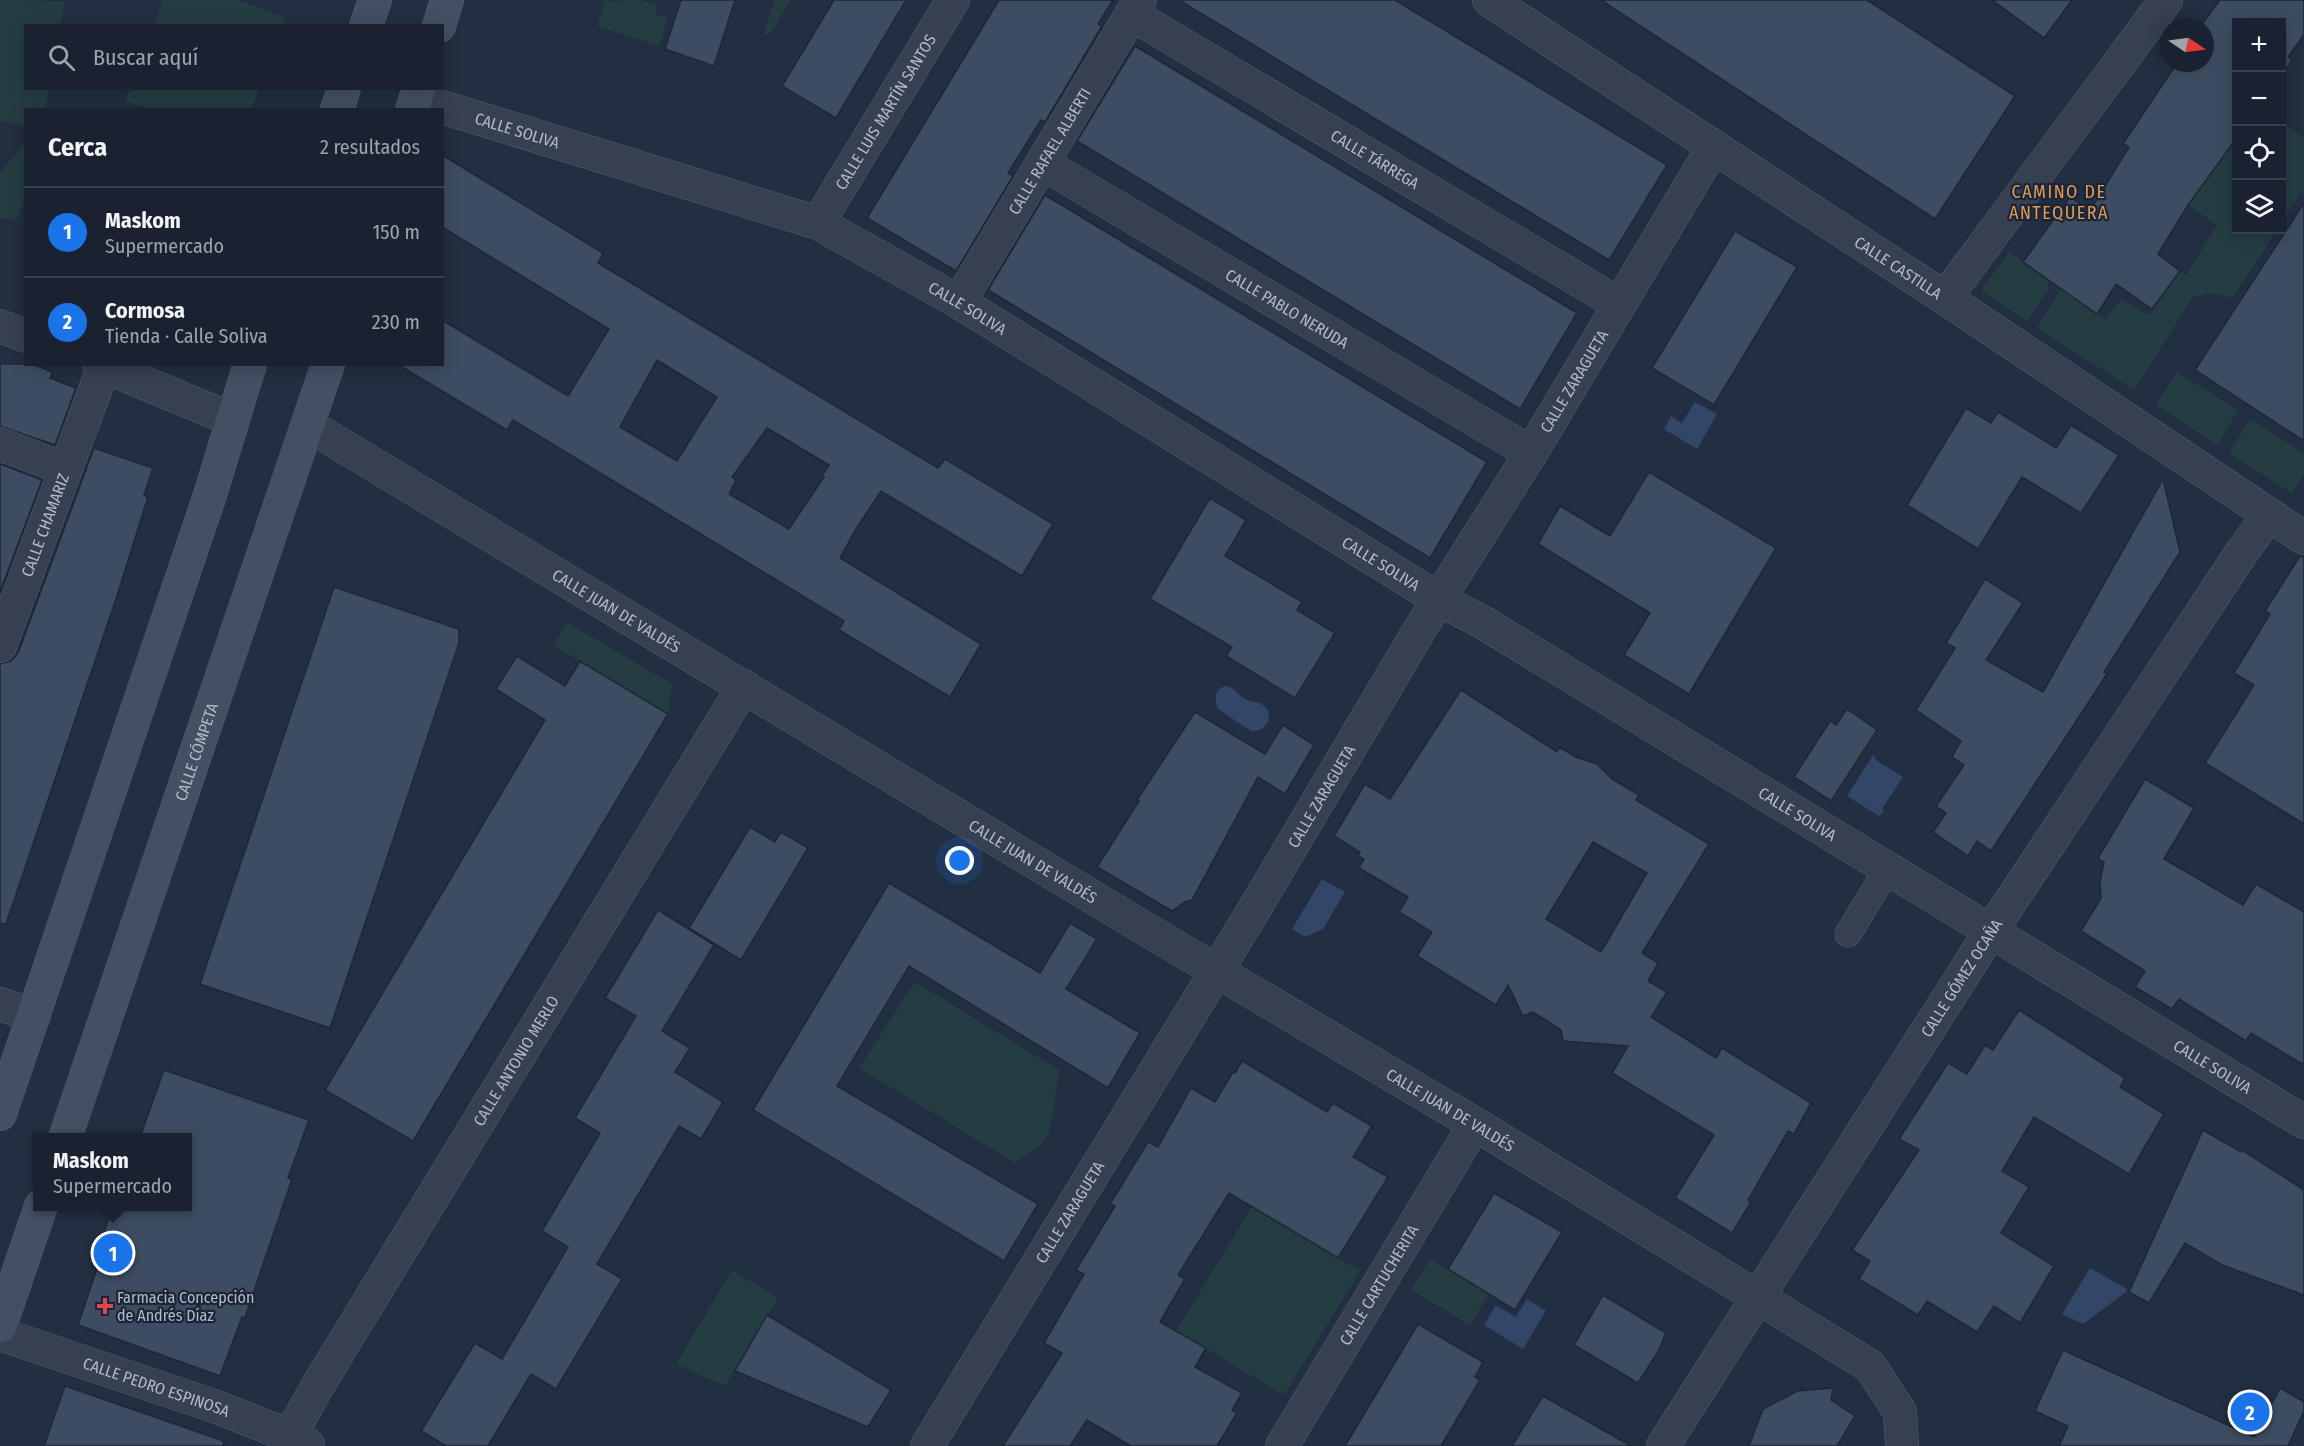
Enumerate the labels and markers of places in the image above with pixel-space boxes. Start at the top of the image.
pin: 1 [94,1230,132,1276]
place label: Farmacia Concepción de Andrés Díaz [117,1288,254,1325]
marker: Farmacia Concepción de Andrés Díaz [98,1299,112,1313]
pin: 2 [2230,1390,2270,1434]

